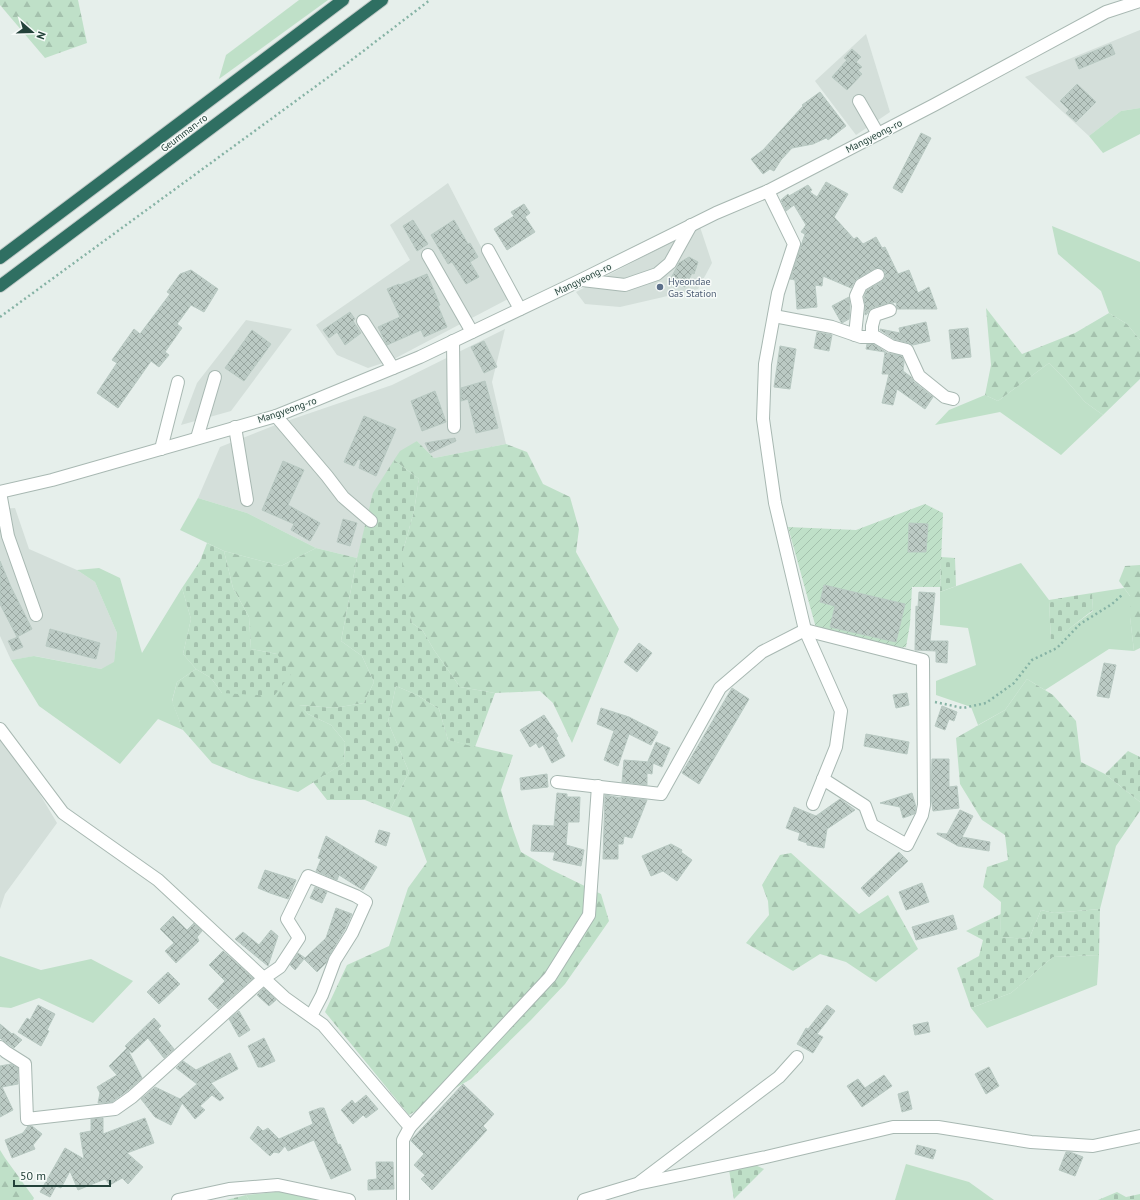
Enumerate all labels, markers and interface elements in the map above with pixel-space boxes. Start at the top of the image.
north arrow [12,12,52,52]
text: N [34,30,49,41]
street label: Geumman-ro [158,111,210,155]
street label: Mangyeong-ro [844,116,904,156]
street label: Mangyeong-ro [552,260,614,298]
place label: Hyeondae Gas Station [668,275,717,300]
marker: Hyeondae Gas Station [655,282,665,292]
street label: Mangyeong-ro [256,394,318,426]
scale bar [14,1162,110,1188]
text: 50 m [20,1168,46,1183]

